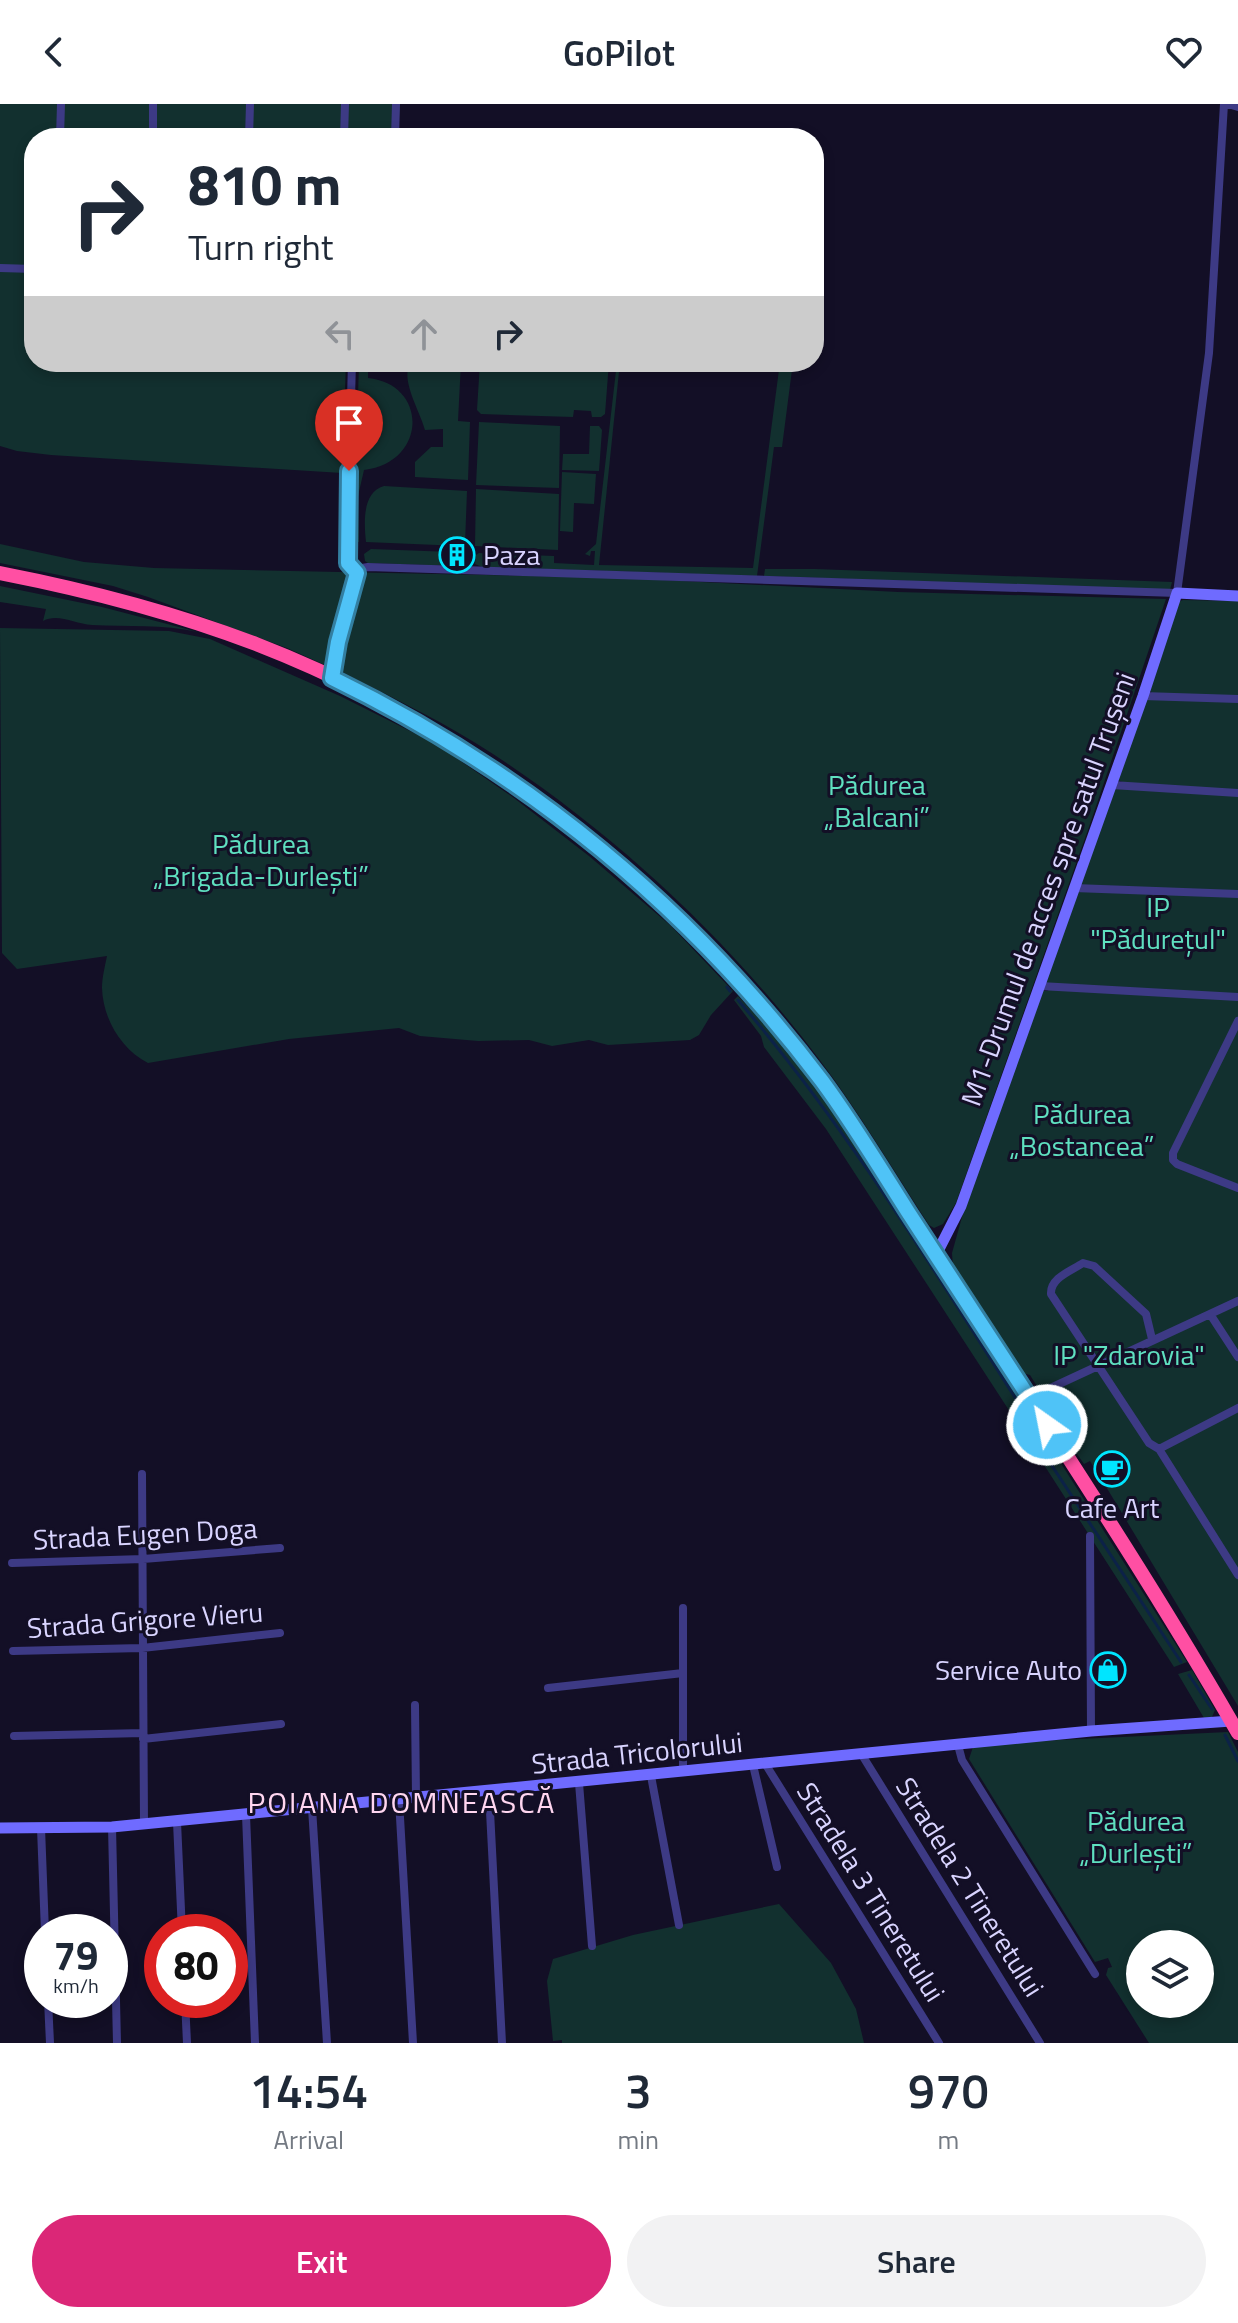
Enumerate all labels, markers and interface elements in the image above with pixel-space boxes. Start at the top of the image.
text: GoPilot [563,25,675,80]
icon: back [32,30,76,74]
icon: heart [1162,30,1206,74]
text: 810 m [188,142,341,227]
icon: right [56,160,160,264]
text: Turn right [188,219,333,274]
icon: left [318,312,362,356]
icon: ahead [402,312,446,356]
icon: right [486,312,530,356]
pin [315,389,383,471]
icon: arrive [327,401,371,445]
place label: Paza [483,533,540,576]
building icon: Paza [438,536,476,574]
street label: M1-Drumul de acces spre satul Trușeni [949,666,1146,1112]
park label: Pădurea „Balcani” [824,763,930,838]
park label: Pădurea „Brigada-Durlești” [153,822,369,897]
park label: IP "Pădurețul" [1090,885,1226,960]
park label: Pădurea „Bostancea” [1010,1092,1154,1167]
park label: IP "Zdarovia" [1053,1333,1205,1376]
position arrow [1005,1383,1089,1467]
cafe icon: Cafe Art [1093,1450,1131,1488]
place label: Cafe Art [1065,1486,1160,1529]
street label: Strada Eugen Doga [32,1506,258,1561]
street label: Strada Grigore Vieru [25,1590,264,1649]
place label: Service Auto [935,1648,1082,1691]
shop icon: Service Auto [1089,1651,1127,1689]
street label: Strada Tricolorului [529,1720,744,1785]
street label: Stradela 2 Tineretului [886,1769,1055,2005]
street label: Stradela 3 Tineretului [787,1774,956,2010]
district label: POIANA DOMNEASCĂ [248,1779,556,1825]
park label: Pădurea „Durlești” [1080,1799,1192,1874]
speed limit sign: 80 [144,1914,248,2018]
text: 79 [54,1925,98,1986]
map controls [1126,1930,1214,2018]
button: layers [1126,1930,1214,2018]
text: km/h [53,1970,99,2001]
text: 14:54 [249,2054,368,2127]
text: 3 [625,2054,652,2127]
text: 970 [908,2054,989,2127]
text: Arrival [273,2120,344,2159]
text: min [617,2120,659,2159]
text: m [938,2120,959,2159]
button: Exit [32,2215,611,2307]
button: Share [627,2215,1206,2307]

